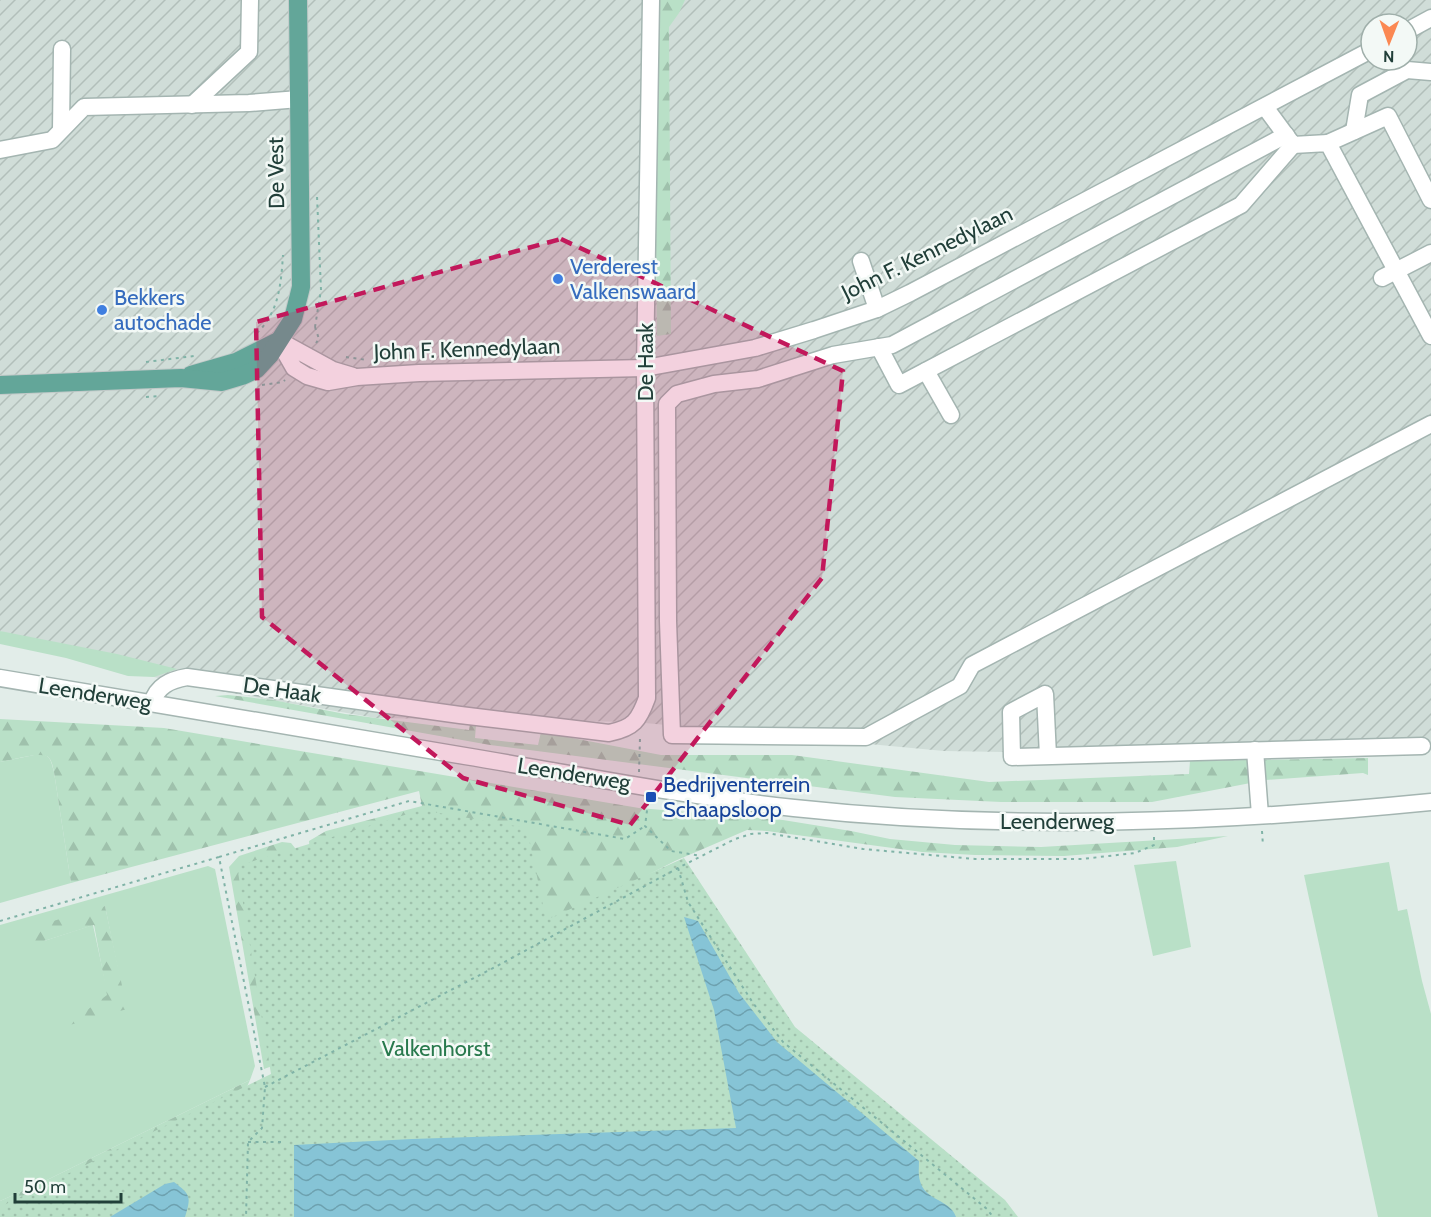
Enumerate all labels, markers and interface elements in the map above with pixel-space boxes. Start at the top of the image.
north arrow [1359,12,1419,72]
text: N [1383,47,1395,66]
street label: De Vest [262,136,290,209]
street label: John F. Kennedylaan [836,200,1017,307]
place label: Verderest Valkenswaard [570,253,696,305]
marker: Verderest Valkenswaard [551,272,565,286]
place label: Bekkers autochade [114,284,211,336]
marker: Bekkers autochade [95,303,109,317]
street label: De Haak [632,323,659,401]
street label: John F. Kennedylaan [372,332,561,366]
street label: De Haak [241,671,323,709]
street label: Leenderweg [37,672,154,716]
street label: Leenderweg [516,752,633,796]
place label: Bedrijventerrein Schaapsloop [663,771,810,823]
marker: Bedrijventerrein Schaapsloop [644,790,658,804]
street label: Leenderweg [1000,808,1115,835]
park label: Valkenhorst [382,1035,491,1062]
scale bar [15,1166,122,1204]
text: 50 m [24,1176,66,1198]

